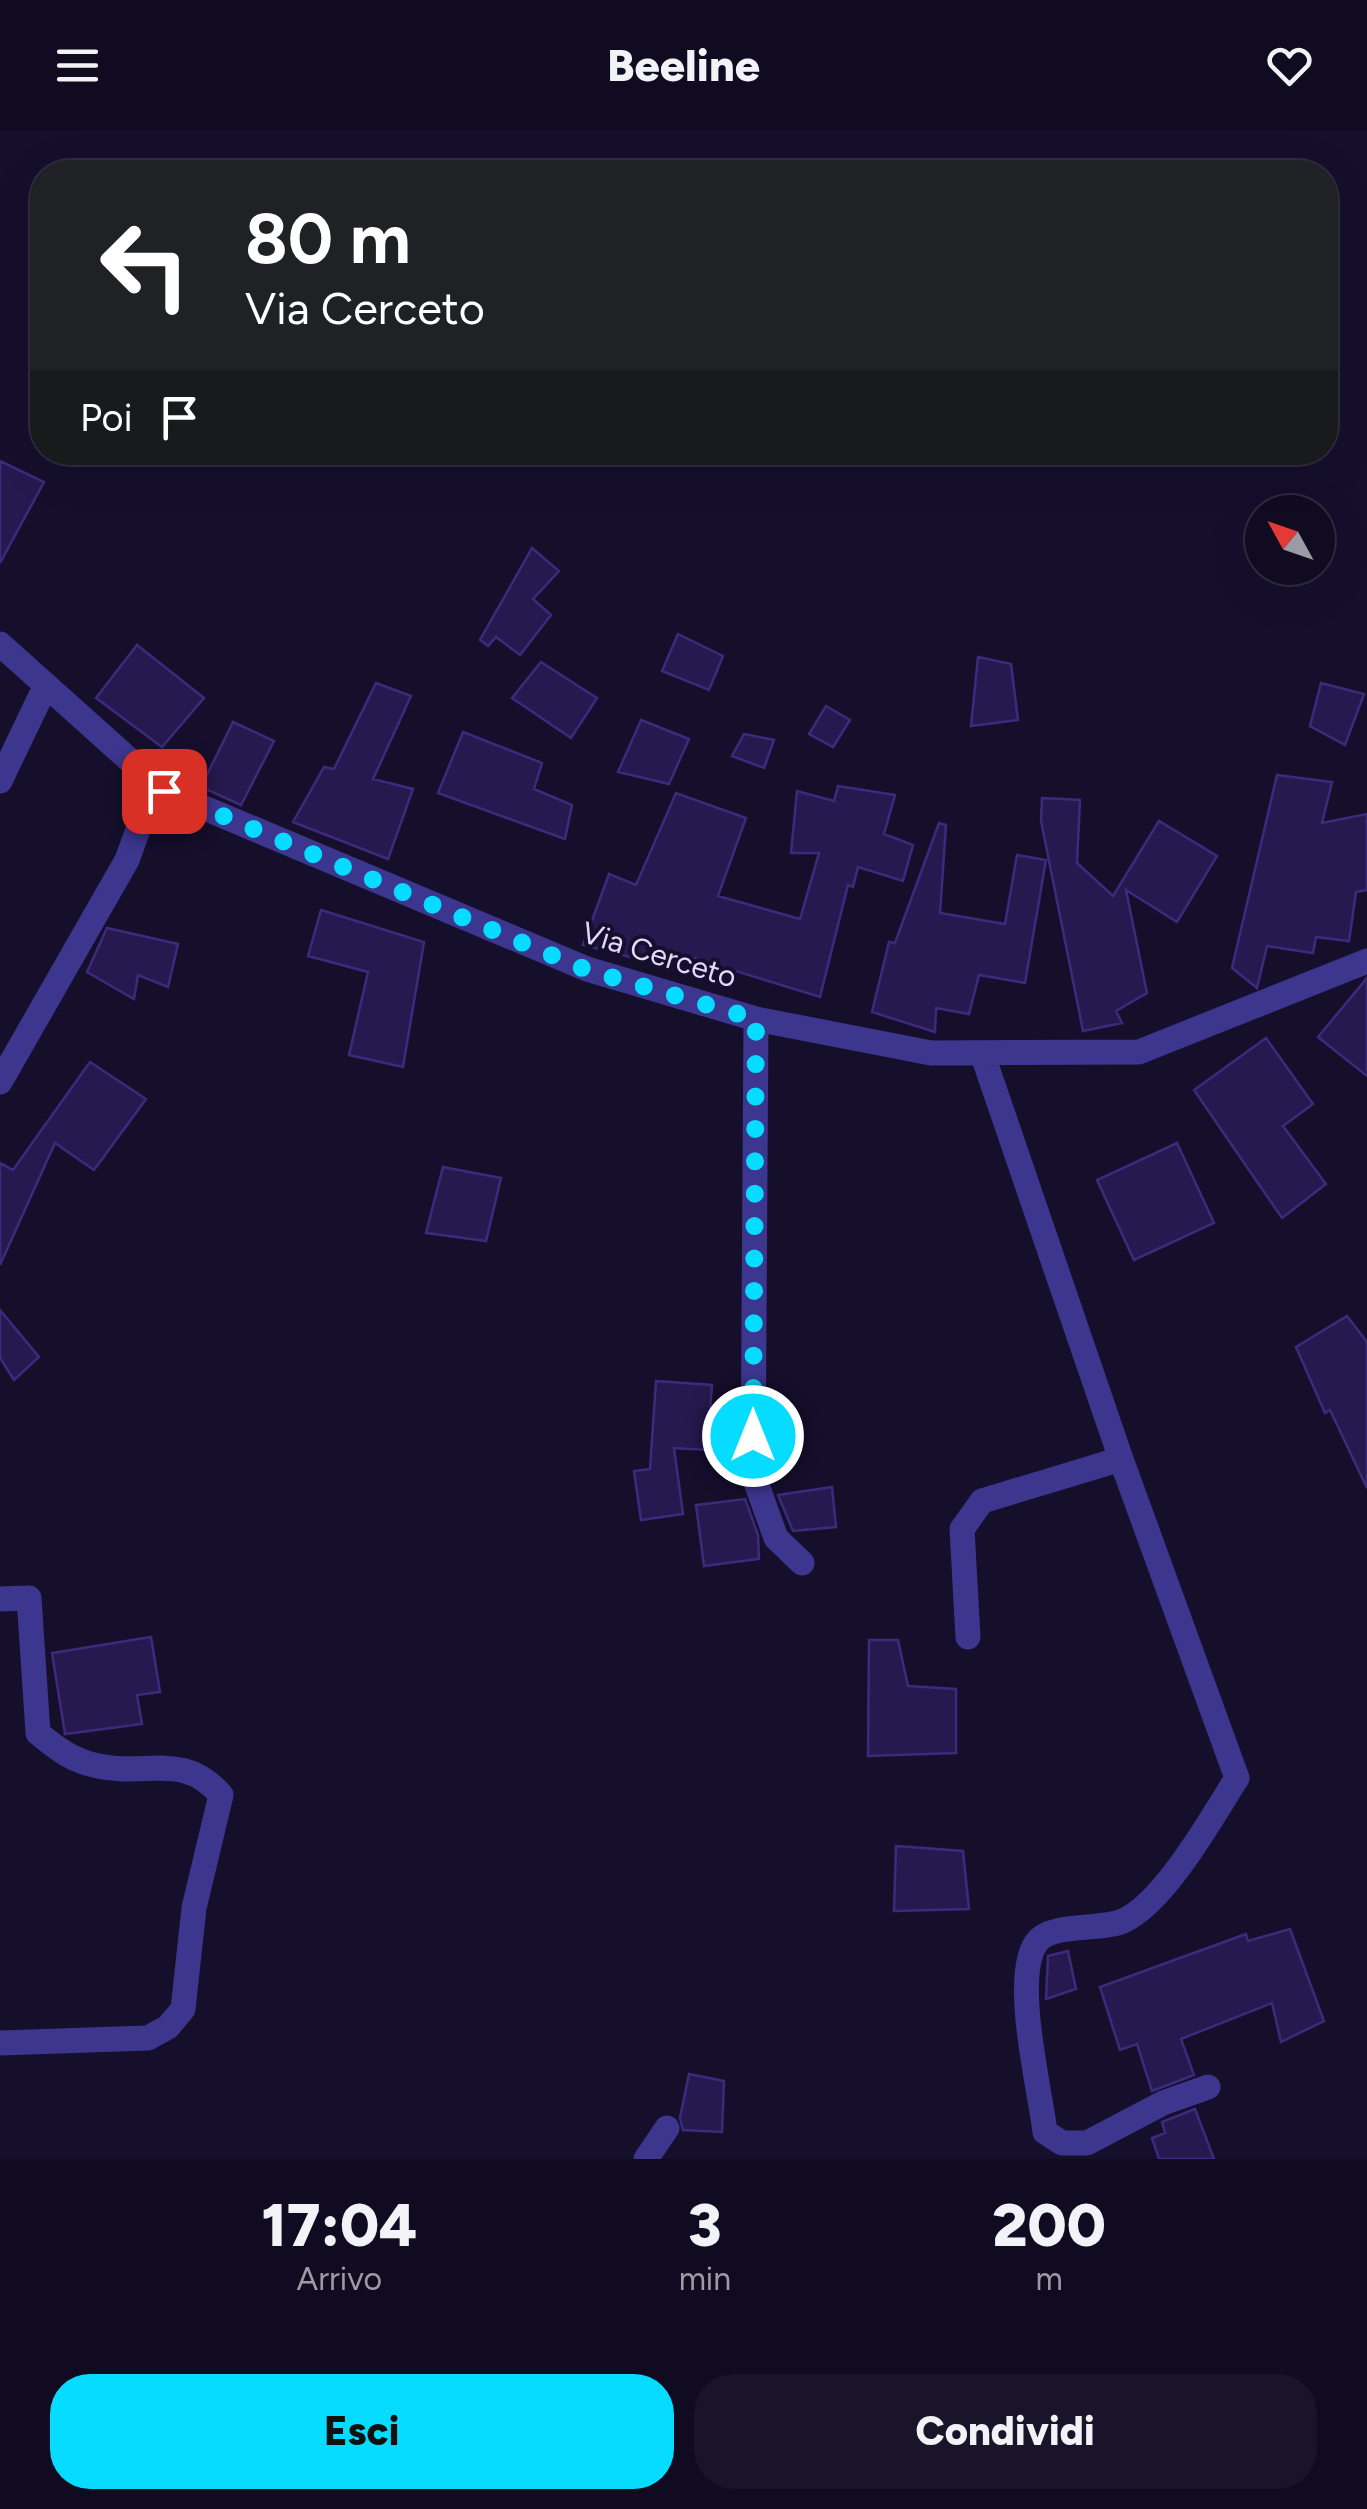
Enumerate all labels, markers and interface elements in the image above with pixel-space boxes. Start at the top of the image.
icon: menu [50,38,105,93]
text: Beeline [607,38,760,92]
icon: heart [1262,38,1317,93]
text: 80 m [245,196,411,281]
icon: left [80,200,210,330]
text: Via Cerceto [245,281,485,335]
icon: arrive [152,390,207,445]
text: Poi [80,395,132,441]
north arrow [1245,495,1335,585]
map controls [1245,495,1335,585]
pin [122,749,207,834]
icon: arrive [137,764,192,819]
street label: Via Cerceto [577,913,741,996]
position arrow [701,1384,805,1488]
text: 17:04 [261,2189,417,2261]
text: 3 [688,2189,722,2261]
text: 200 [992,2189,1106,2261]
text: Arrivo [297,2260,382,2298]
text: min [679,2260,731,2298]
text: m [1035,2260,1063,2298]
button: Esci [50,2374,674,2489]
button: Condividi [694,2374,1317,2489]

